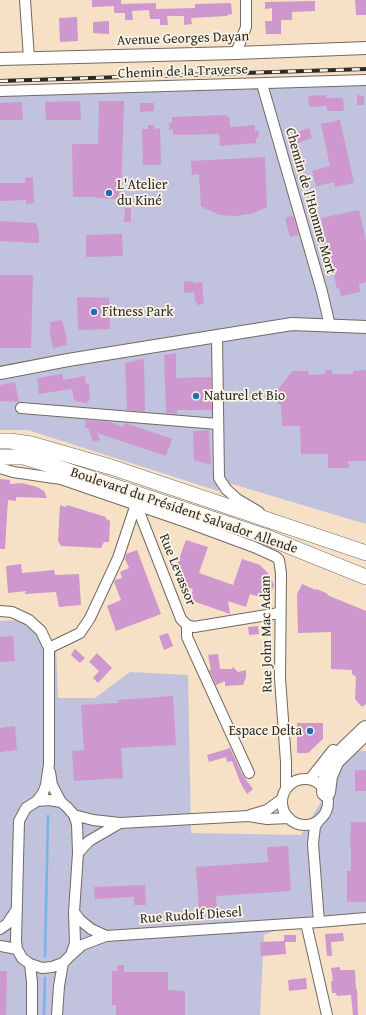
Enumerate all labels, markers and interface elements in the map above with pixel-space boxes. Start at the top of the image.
street label: Avenue Georges Dayan [117,28,249,50]
street label: Chemin de la Traverse [118,61,248,83]
street label: Chemin de l'Homme Mort [281,126,339,276]
place label: L'Atelier du Kiné [117,177,168,210]
marker: L'Atelier du Kiné [104,188,114,198]
place label: Fitness Park [102,304,173,320]
marker: Fitness Park [89,307,99,317]
place label: Naturel et Bio [204,388,285,404]
marker: Naturel et Bio [191,391,201,401]
street label: Boulevard du Président Salvador Allende [68,464,300,558]
street label: Rue Levassor [155,532,199,608]
street label: Rue John Mac Adam [258,575,276,693]
place label: Espace Delta [229,723,302,739]
marker: Espace Delta [305,726,315,736]
street label: Rue Rudolf Diesel [139,904,243,928]

